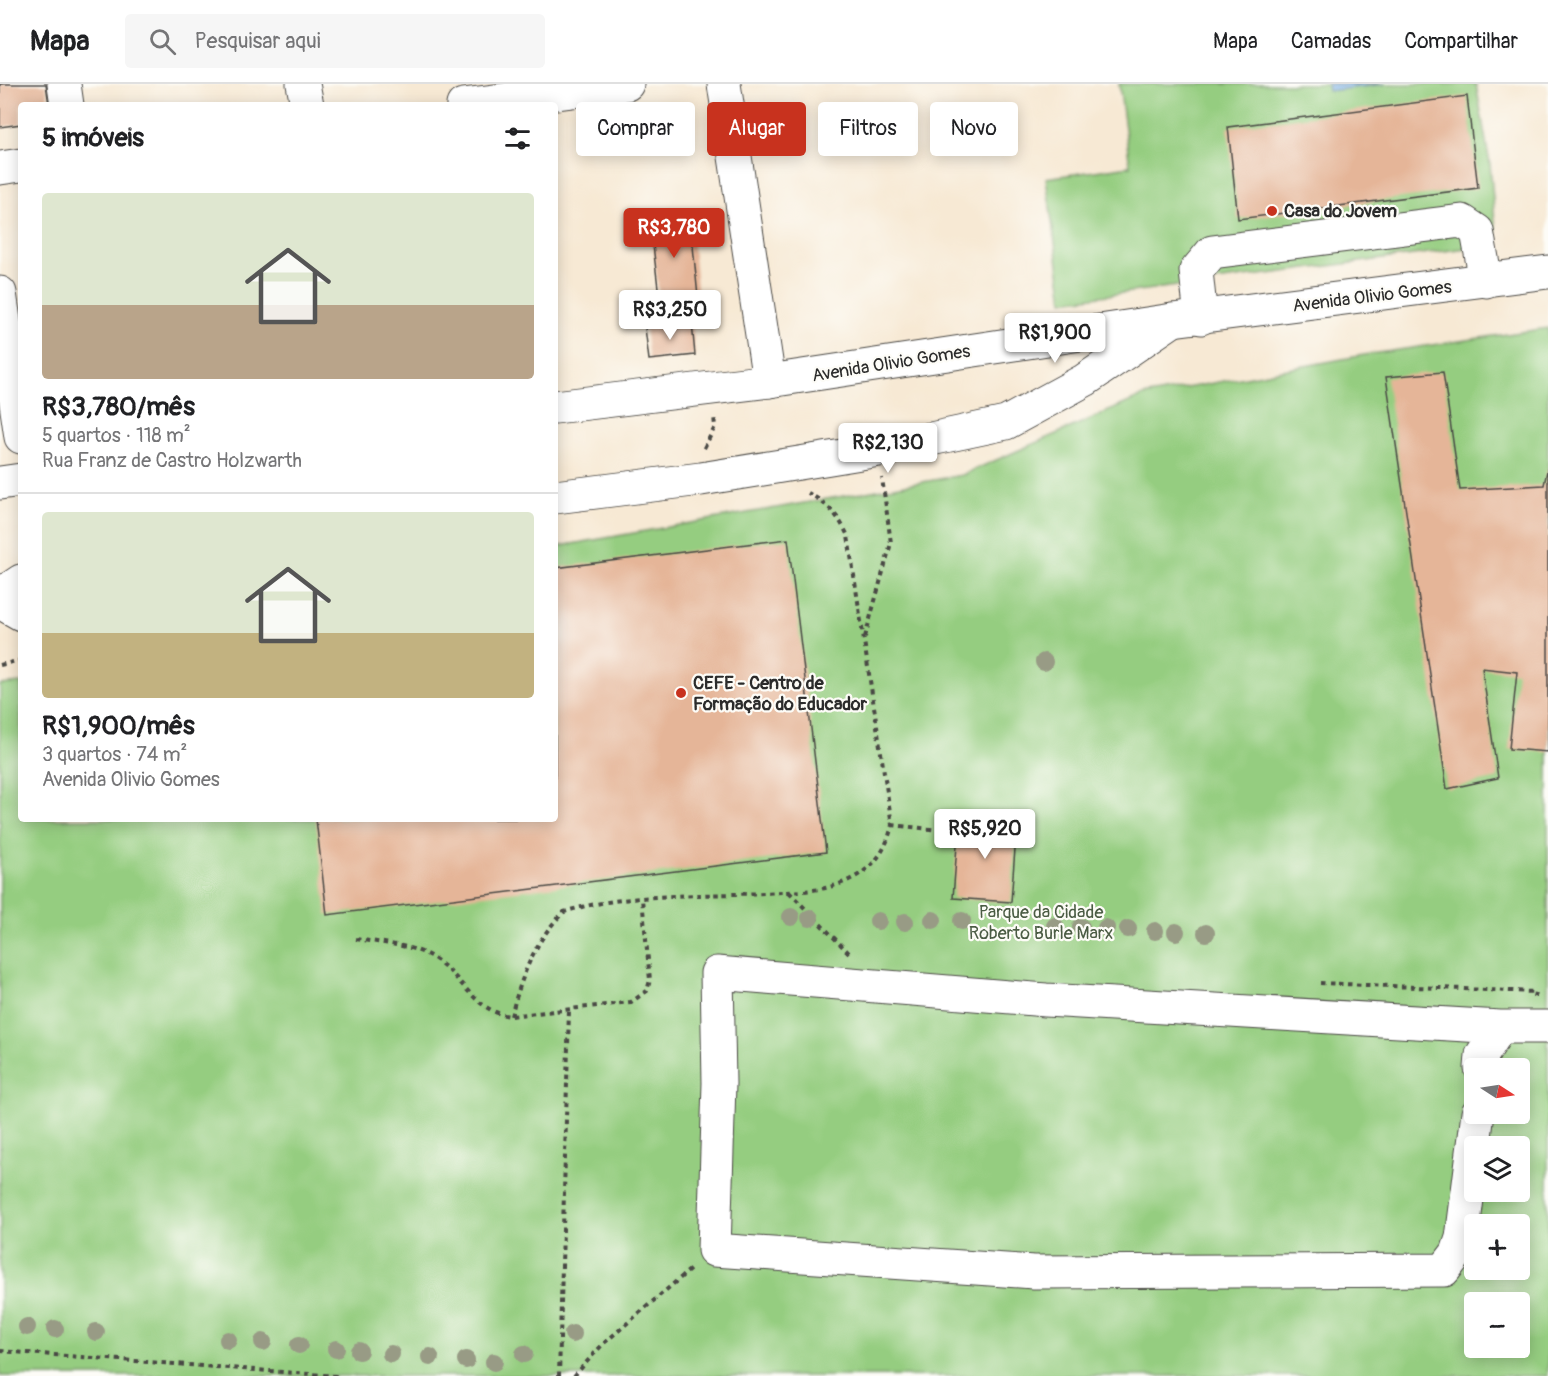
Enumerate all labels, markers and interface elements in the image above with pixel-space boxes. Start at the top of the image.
search box [125,14,545,68]
text: Mapa [30,24,89,59]
icon: search [146,25,179,58]
text: Pesquisar aqui [194,27,321,55]
text: Mapa [1213,28,1258,55]
text: Camadas [1291,28,1371,55]
text: Compartilhar [1404,28,1518,55]
chip: Comprar [576,102,695,156]
chip: Alugar [707,102,806,156]
chip: Filtros [818,102,918,156]
chip: Novo [930,102,1018,156]
text: 5 imóveis [42,122,144,154]
icon: filters [501,122,534,155]
place label: Casa do Jovem [1284,200,1397,223]
marker: Casa do Jovem [1265,204,1279,218]
pin: R$3,780 [619,208,729,259]
text: R$3,780 [638,215,710,240]
icon: home [234,232,342,340]
street label: Avenida Olivio Gomes [1291,275,1453,318]
pin: R$3,250 [615,290,725,341]
text: R$3,250 [633,297,707,322]
pin: R$1,900 [1000,313,1110,364]
text: R$1,900 [1019,320,1091,345]
street label: Avenida Olivio Gomes [810,340,972,387]
text: R$3,780/mês [42,391,195,423]
text: 5 quartos · 118 m² [42,423,191,448]
pin: R$2,130 [833,423,943,474]
text: R$2,130 [852,430,924,455]
text: Rua Franz de Castro Holzwarth [42,448,302,473]
icon: home [234,551,342,659]
place label: CEFE - Centro de Formação do Educador [693,672,867,716]
marker: CEFE - Centro de Formação do Educador [674,686,688,700]
text: R$1,900/mês [42,710,195,742]
text: 3 quartos · 74 m² [42,742,187,767]
text: Avenida Olivio Gomes [42,767,220,792]
pin: R$5,920 [930,809,1040,860]
text: R$5,920 [948,816,1022,841]
park label: Parque da Cidade Roberto Burle Marx [969,901,1113,945]
north arrow [1464,1058,1530,1124]
map controls [1464,1058,1530,1358]
button: layers [1464,1136,1530,1202]
button: + [1464,1214,1530,1280]
button: − [1464,1292,1530,1358]

